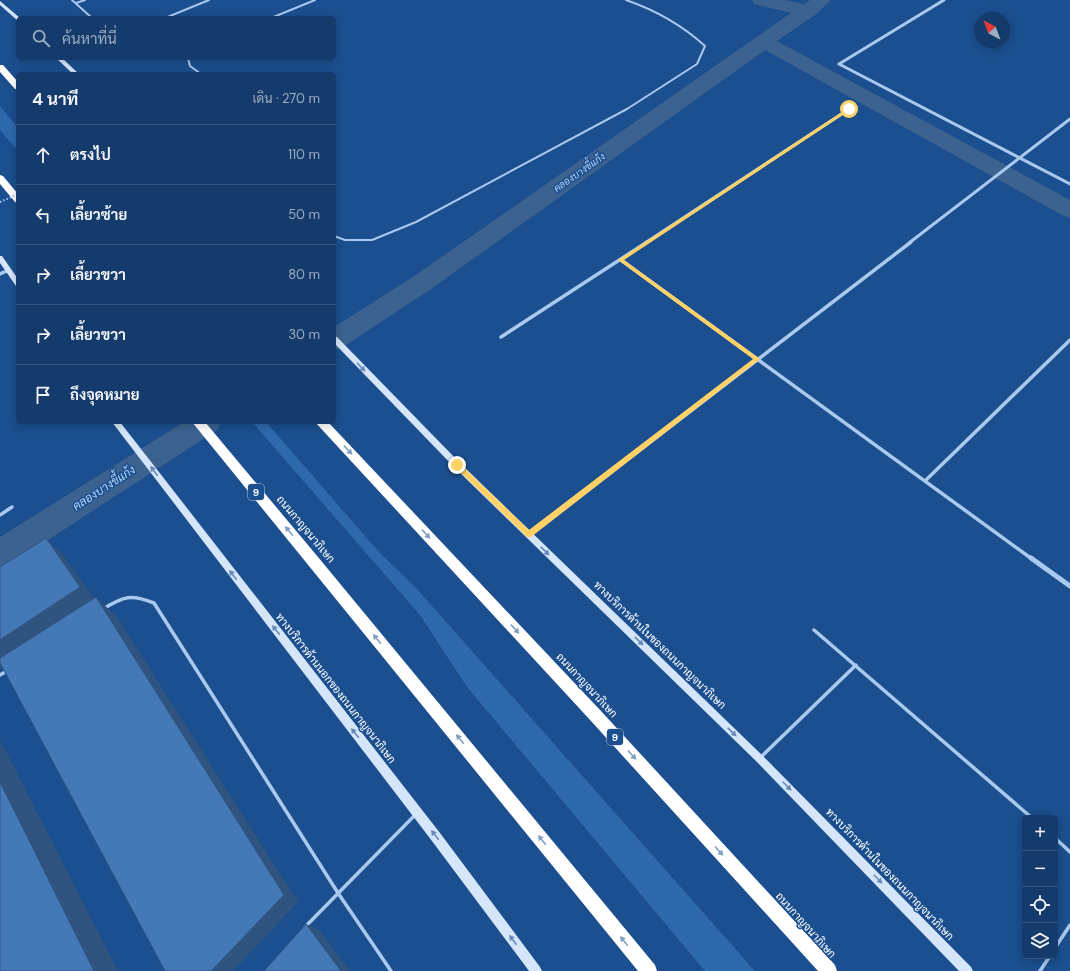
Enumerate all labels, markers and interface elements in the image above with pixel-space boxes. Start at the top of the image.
north arrow [974,12,1010,48]
search box [16,16,336,60]
icon: search [30,27,52,49]
text: ค้นหาที่นี่ [62,29,117,49]
text: 4 นาที [32,88,78,110]
text: เดิน · 270 m [253,90,320,107]
route start [840,100,858,118]
icon: ahead [32,144,54,166]
text: ตรงไป [70,145,111,165]
text: 110 m [288,146,320,163]
water label: คลองบางขี้แก้ง [550,148,608,195]
icon: left [32,204,54,226]
text: เลี้ยวซ้าย [70,205,127,225]
text: 50 m [288,206,320,223]
icon: right [32,264,54,286]
text: เลี้ยวขวา [70,265,126,285]
text: 80 m [288,266,320,283]
icon: right [32,324,54,346]
text: เลี้ยวขวา [70,325,126,345]
text: 30 m [288,326,320,343]
one-way arrow [356,362,366,372]
icon: arrive [32,384,54,406]
text: ถึงจุดหมาย [70,385,140,405]
one-way arrow [343,445,353,455]
route end [448,456,466,474]
water label: คลองบางขี้แก้ง [68,459,139,514]
one-way arrow [150,466,158,477]
road number: 9 [248,484,264,500]
street label: ถนนกาญจนาภิเษก [274,492,338,566]
one-way arrow [285,526,294,537]
one-way arrow [421,529,430,538]
one-way arrow [540,546,550,555]
one-way arrow [229,569,238,580]
street label: ทางบริการด้านในของถนนกาญจนาภิเษก [591,577,730,712]
street label: ทางบริการด้านนอกของถนนกาญจนาภิเษก [273,610,399,766]
one-way arrow [510,623,519,634]
one-way arrow [272,624,280,635]
one-way arrow [373,633,382,644]
one-way arrow [634,636,644,646]
street label: ถนนกาญจนาภิเษก [553,650,621,720]
one-way arrow [351,727,360,738]
one-way arrow [727,727,737,737]
road number: 9 [607,729,623,745]
one-way arrow [455,734,464,745]
one-way arrow [627,749,636,760]
one-way arrow [782,781,792,791]
street label: ทางบริการด้านในของถนนกาญจนาภิเษก [823,804,958,943]
map controls [1022,815,1058,959]
button: + [1022,815,1058,851]
one-way arrow [431,830,439,841]
one-way arrow [537,835,546,845]
one-way arrow [714,846,724,856]
button: − [1022,851,1058,887]
one-way arrow [873,874,883,884]
button: locate [1022,887,1058,923]
street label: ถนนกาญจนาภิเษก [773,889,839,961]
button: layers [1022,923,1058,959]
one-way arrow [508,934,517,945]
one-way arrow [619,935,628,946]

